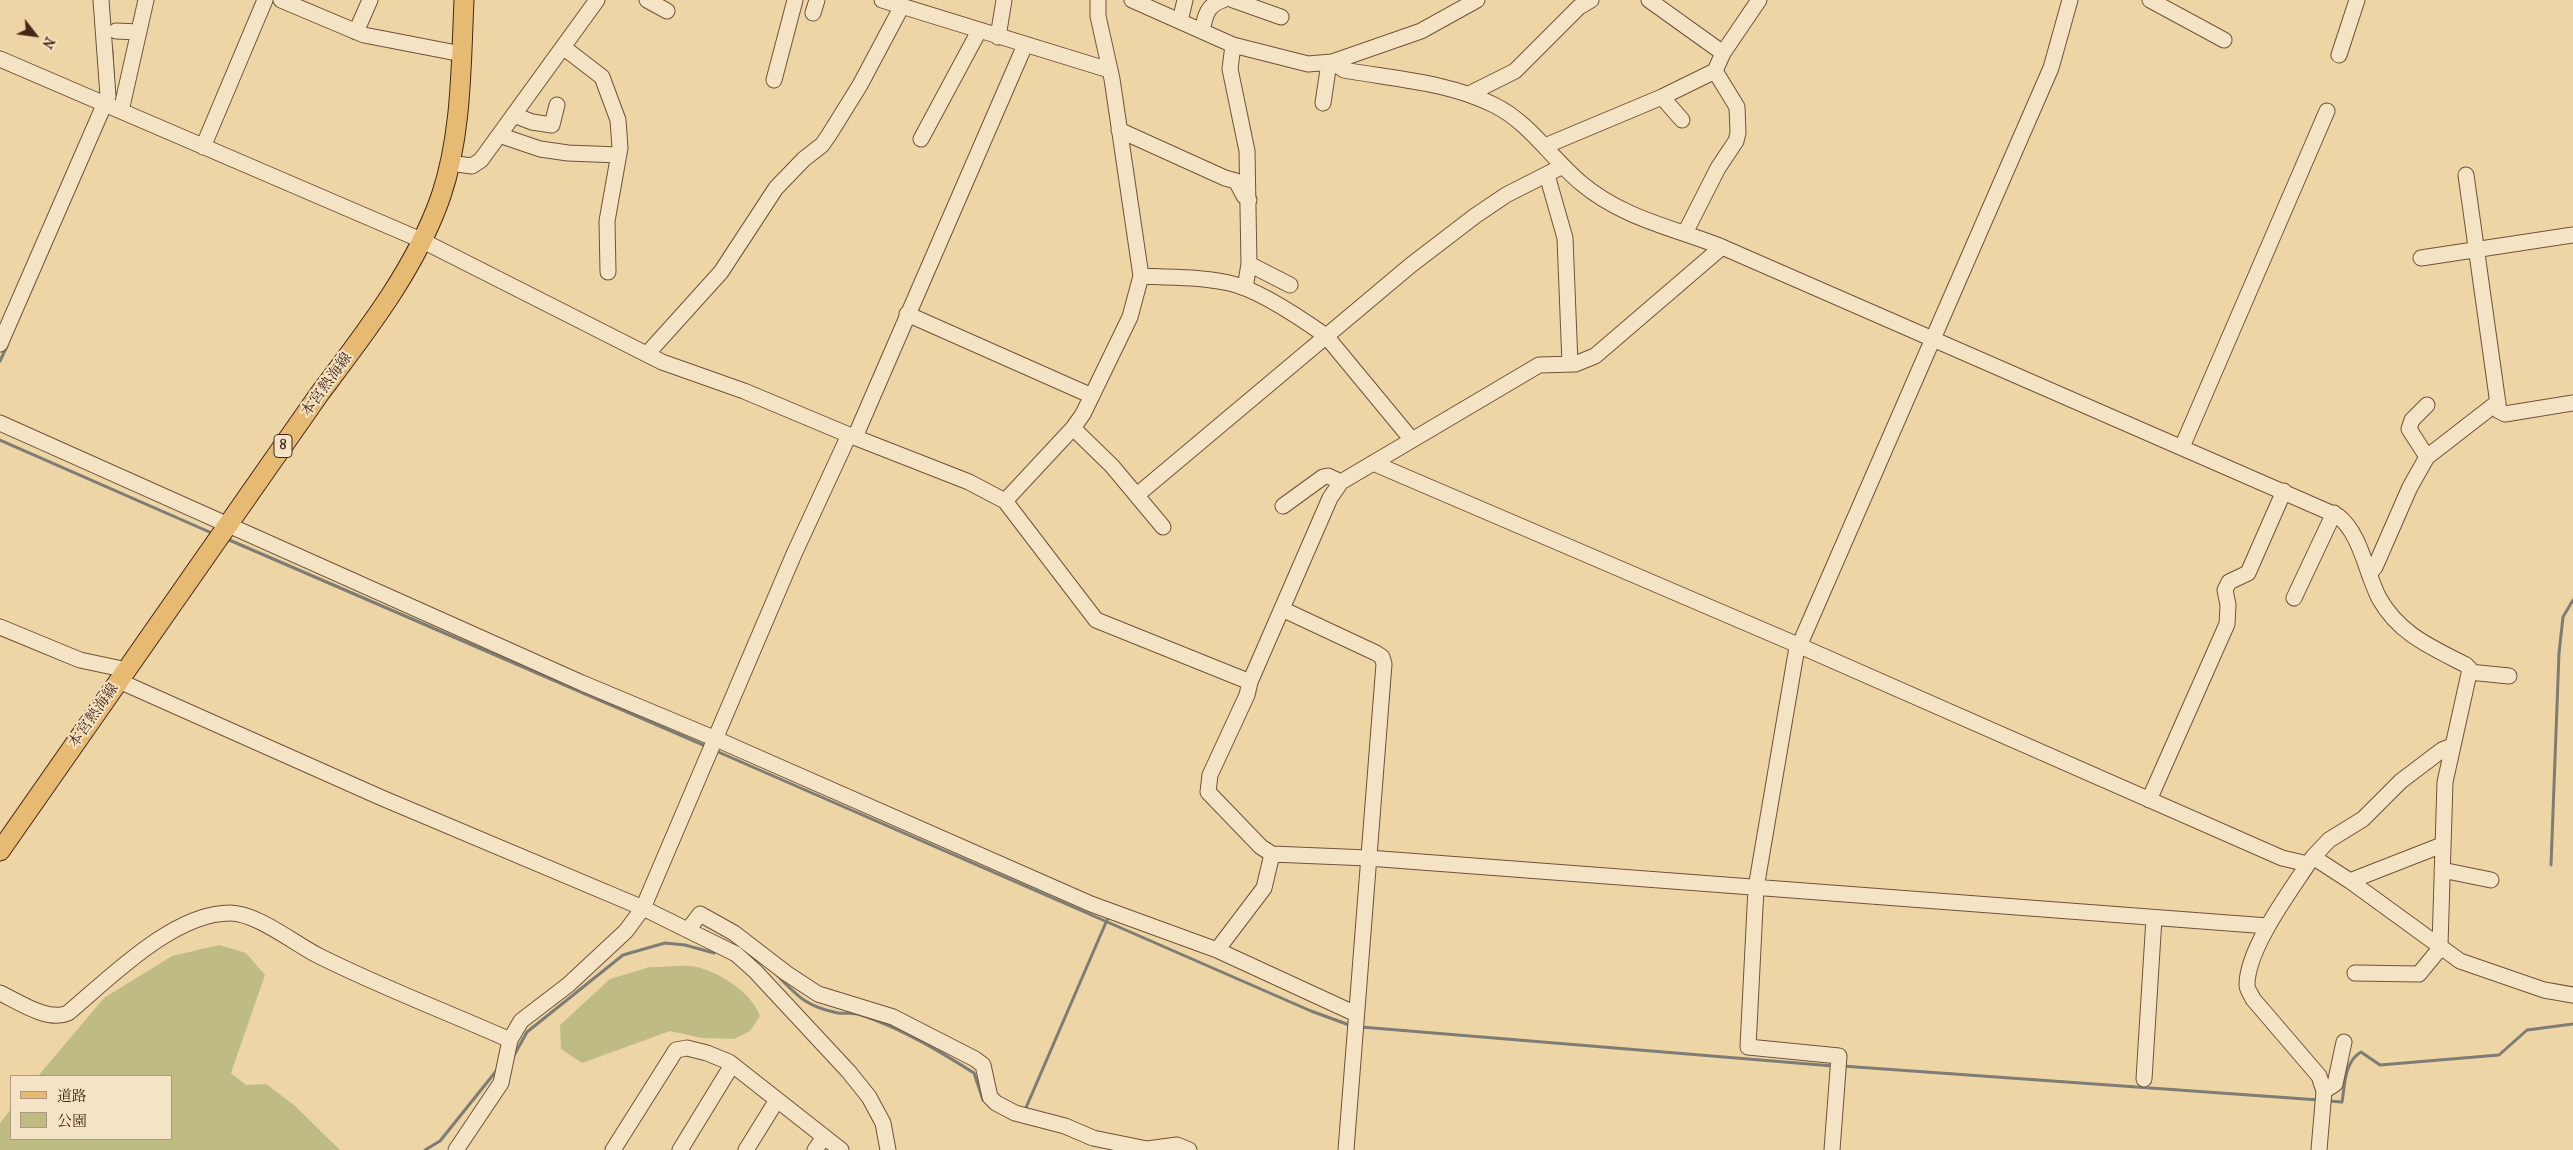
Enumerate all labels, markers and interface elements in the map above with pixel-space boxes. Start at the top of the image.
north arrow [10,10,60,60]
text: N [38,34,58,52]
street label: 本宮熱海線 [298,349,356,421]
road number: 8 [274,434,292,458]
street label: 本宮熱海線 [65,680,123,752]
legend [10,1075,172,1140]
text: 道路 [57,1087,87,1105]
text: 公園 [57,1112,87,1130]

